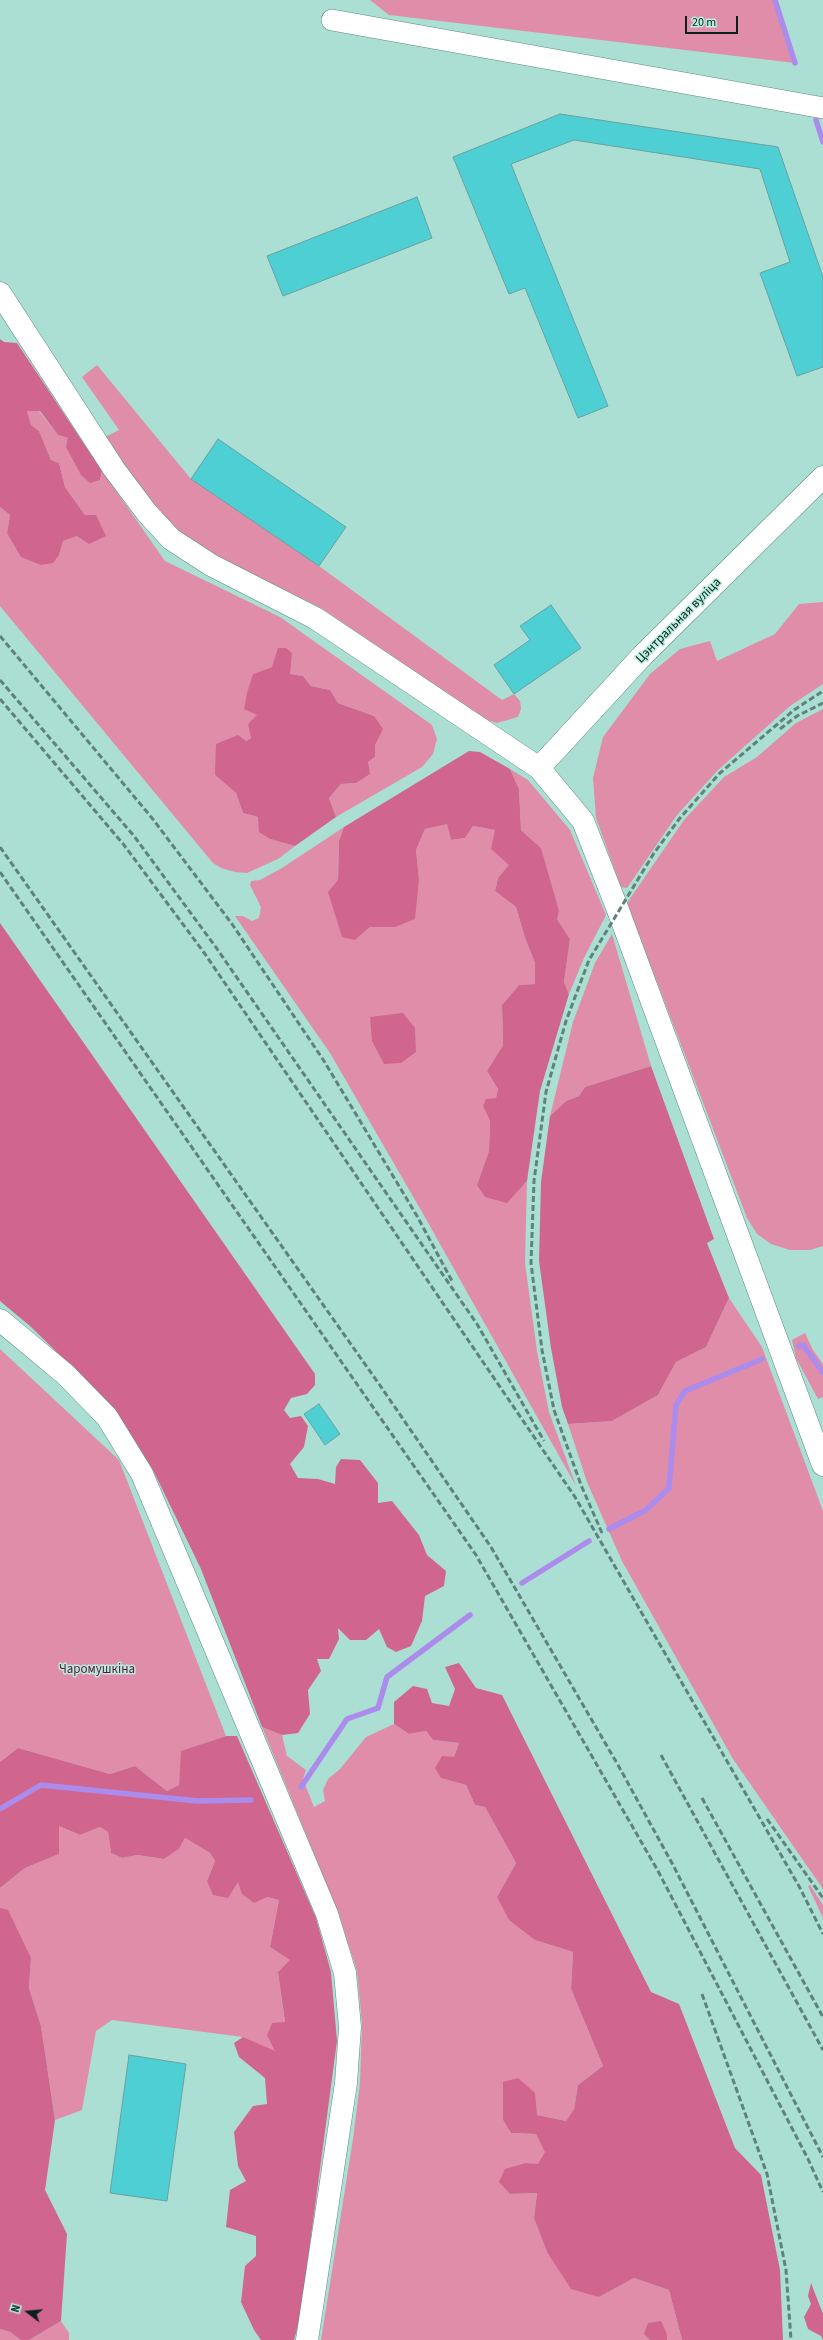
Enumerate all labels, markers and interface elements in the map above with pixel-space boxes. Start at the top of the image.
scale bar [687,8,740,34]
text: 20 m [692,14,716,31]
street label: Цэнтральная вуліца [633,575,725,667]
park label: Чаромушкіна [59,1662,135,1678]
north arrow [8,2292,48,2332]
text: N [8,2303,24,2314]

